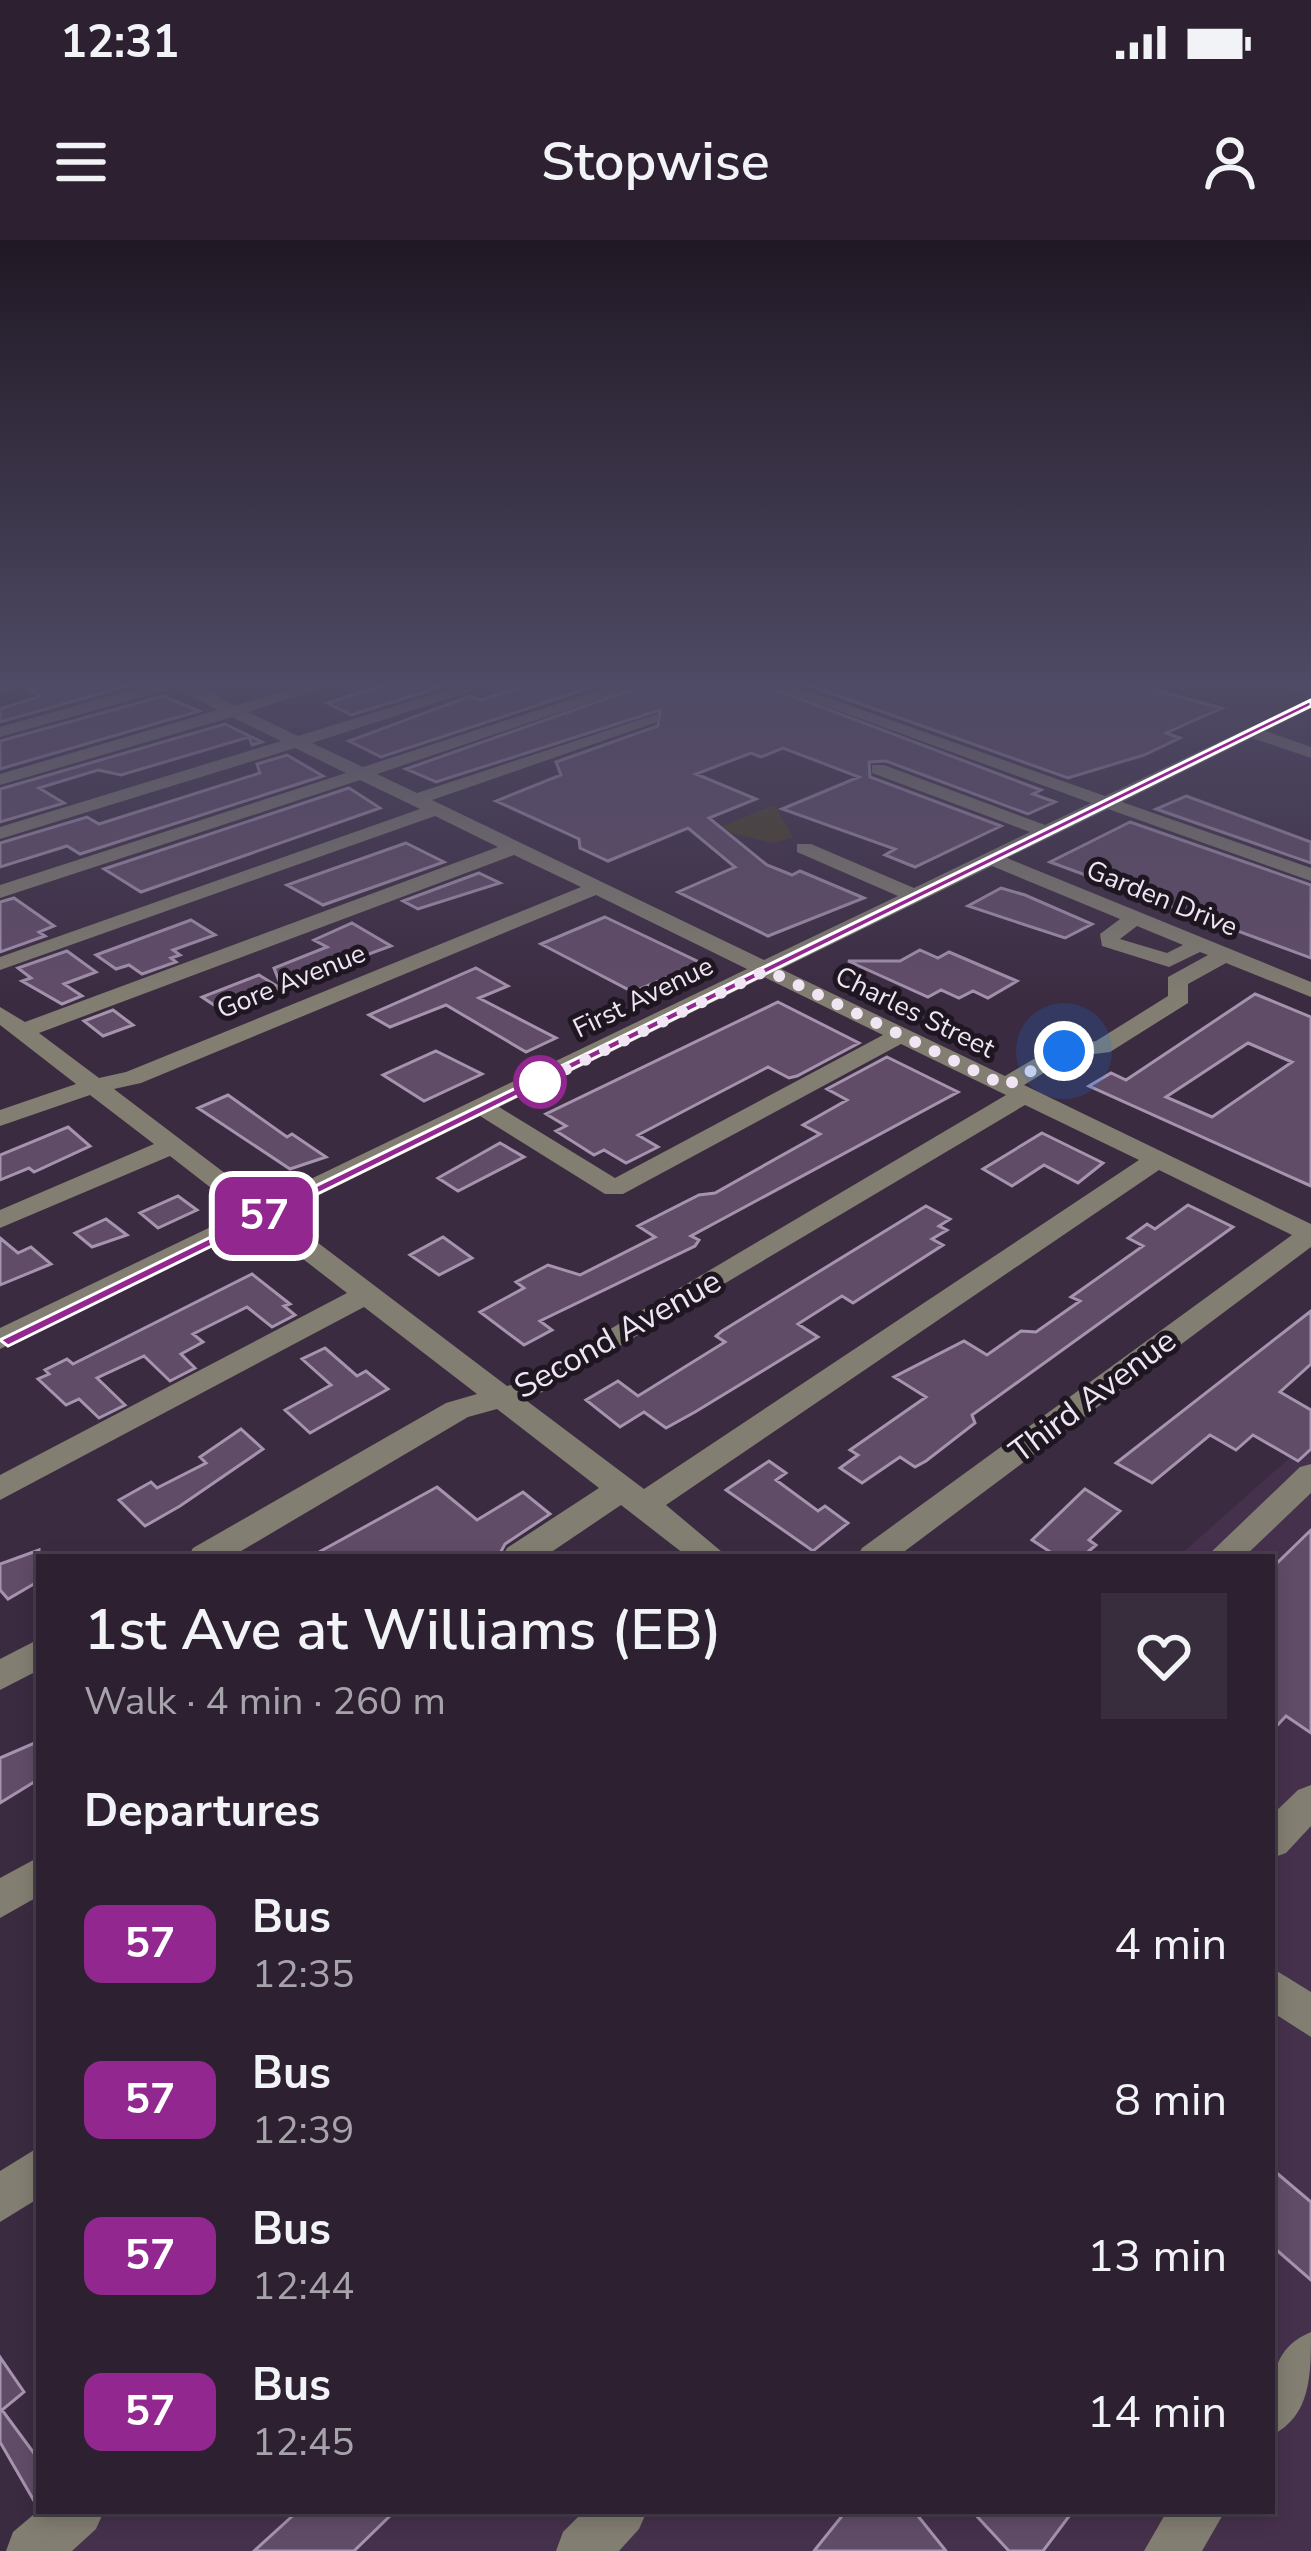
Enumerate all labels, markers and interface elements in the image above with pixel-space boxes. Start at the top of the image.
text: 12:31 [60,12,179,73]
text: Stopwise [541,125,770,199]
icon: menu [48,129,114,195]
icon: person [1197,129,1263,195]
street label: Garden Drive [1081,851,1243,946]
street label: Gore Avenue [211,935,371,1028]
street label: First Avenue [567,948,720,1047]
street label: Charles Street [829,958,1001,1067]
your location [1034,1021,1094,1081]
unlabelled marker [515,1057,565,1107]
line badge: 57 [210,1177,318,1255]
text: 57 [239,1187,289,1244]
street label: Second Avenue [506,1259,729,1410]
street label: Third Avenue [1000,1319,1185,1474]
text: 1st Ave at Williams (EB) [84,1591,722,1669]
button: heart [1101,1593,1227,1719]
text: Walk · 4 min · 260 m [84,1675,446,1728]
text: Departures [84,1781,320,1842]
text: Bus [252,1887,331,1948]
text: 4 min [1114,1914,1227,1975]
text: 57 [125,1915,175,1972]
text: 12:35 [252,1948,355,2001]
text: Bus [252,2043,331,2104]
text: 8 min [1114,2070,1227,2131]
text: 57 [125,2071,175,2128]
text: 12:39 [252,2104,355,2157]
text: Bus [252,2199,331,2260]
text: 13 min [1087,2226,1227,2287]
text: 57 [125,2227,175,2284]
text: 12:44 [252,2260,355,2313]
text: Bus [252,2355,331,2416]
text: 14 min [1087,2382,1227,2443]
text: 57 [125,2383,175,2440]
text: 12:45 [252,2416,355,2469]

